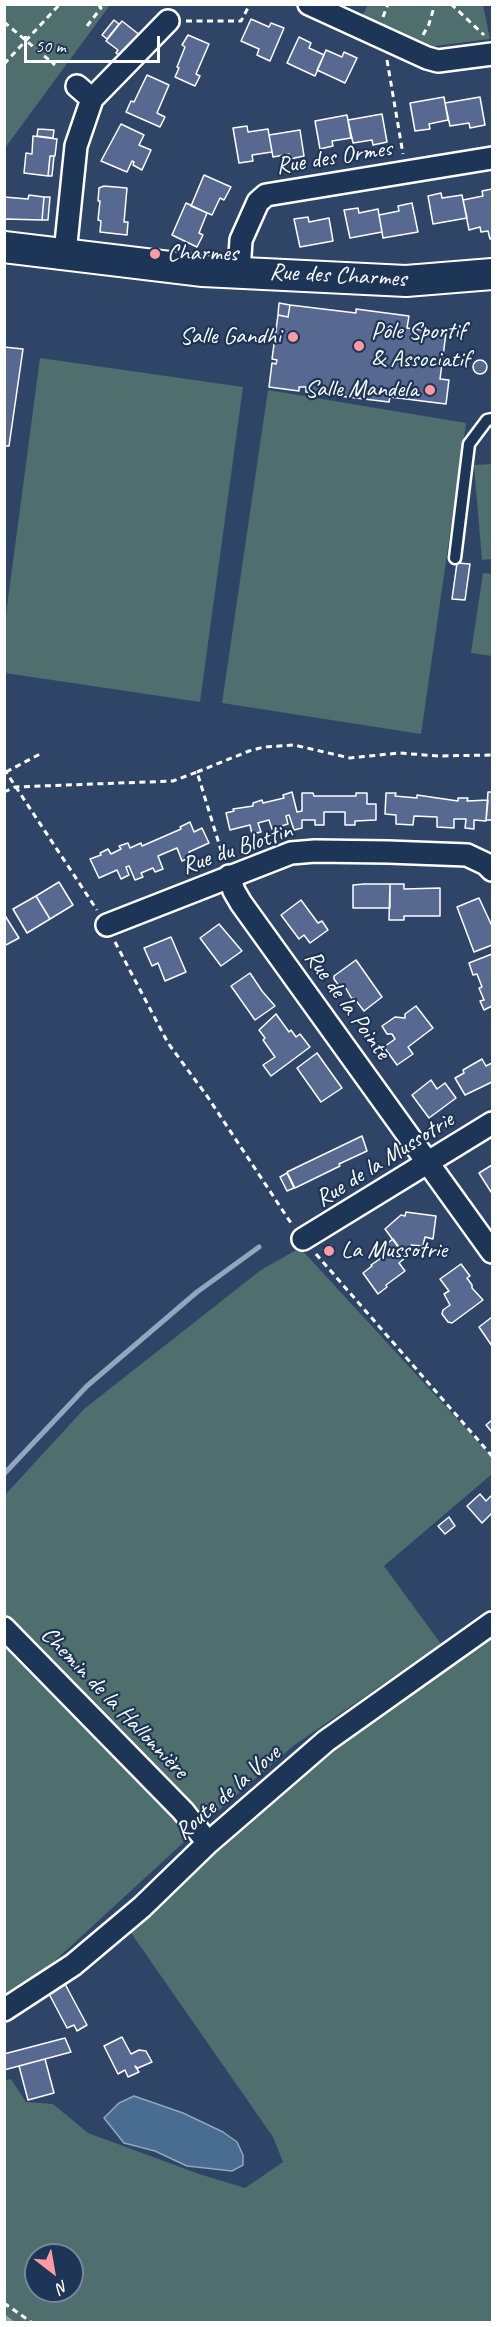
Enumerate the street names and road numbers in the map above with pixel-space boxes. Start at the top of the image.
street label: Rue des Ormes [274,135,394,181]
street label: Rue des Charmes [269,258,407,294]
street label: Rue du Blottin [178,817,296,881]
street label: Rue de la Pointe [298,945,396,1065]
street label: Rue de la Mussotrie [311,1106,459,1214]
street label: Chemin de la Hallonnière [34,1621,194,1785]
street label: Route de la Vove [169,1739,287,1847]

